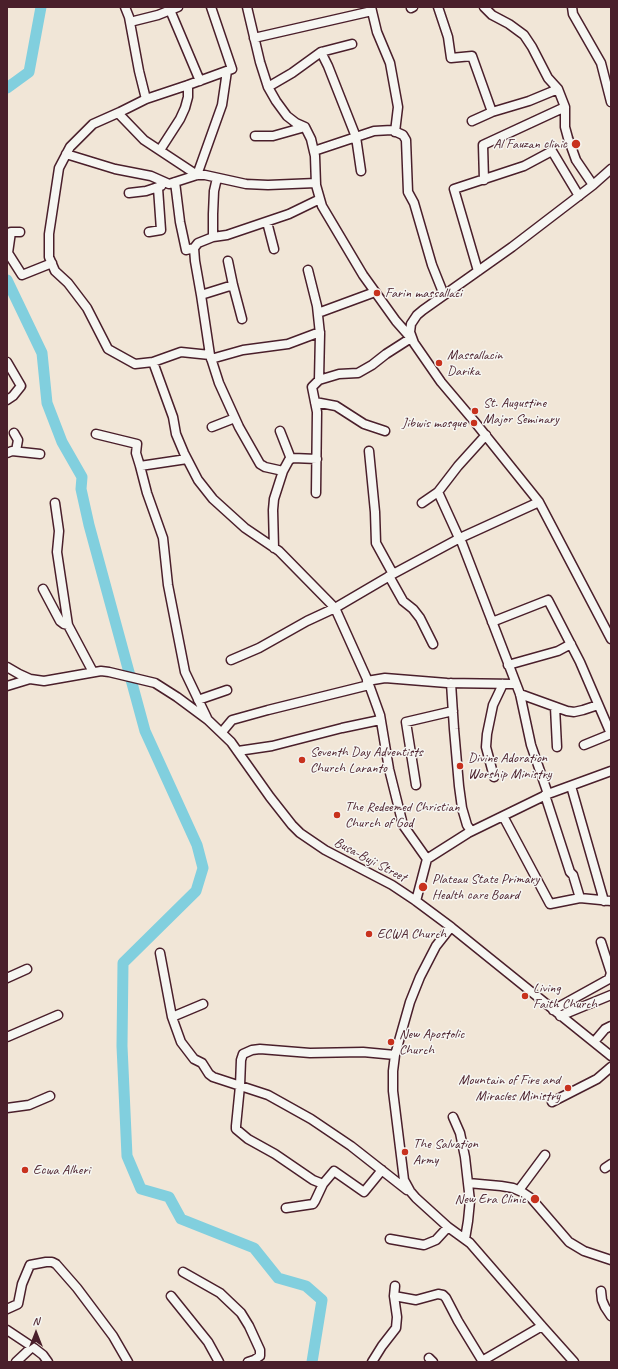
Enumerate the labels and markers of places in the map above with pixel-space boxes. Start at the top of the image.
place label: Al Fauzan clinic [493,136,567,152]
marker: Al Fauzan clinic [570,138,582,150]
place label: Farin massallaci [385,285,462,301]
marker: Farin massallaci [372,288,382,298]
place label: Massallacin Darika [447,347,503,380]
marker: Massallacin Darika [434,358,444,368]
place label: St. Augustine Major Seminary [483,395,559,428]
marker: St. Augustine Major Seminary [470,406,480,416]
place label: Jibwis mosque [402,415,466,431]
marker: Jibwis mosque [469,418,479,428]
place label: Seventh Day Adventists Church Laranto [310,744,423,776]
place label: Divine Adoration Worship Ministry [468,750,551,782]
marker: Seventh Day Adventists Church Laranto [297,755,307,765]
marker: Divine Adoration Worship Ministry [455,761,465,771]
place label: The Redeemed Christian Church of God [345,799,459,832]
marker: The Redeemed Christian Church of God [332,810,342,820]
place label: Plateau State Primary Health care Board [432,871,539,904]
marker: Plateau State Primary Health care Board [417,881,429,893]
place label: ECWA Church [377,926,446,942]
marker: ECWA Church [364,929,374,939]
place label: Living Faith Church [533,980,597,1012]
marker: Living Faith Church [520,991,530,1001]
place label: New Apostolic Church [399,1026,464,1058]
marker: New Apostolic Church [386,1037,396,1047]
place label: Mountain of Fire and Miracles Ministry [458,1072,560,1104]
marker: Mountain of Fire and Miracles Ministry [563,1083,573,1093]
place label: The Salvation Army [413,1136,478,1168]
marker: The Salvation Army [400,1147,410,1157]
place label: Ecwa Alheri [33,1162,90,1178]
marker: Ecwa Alheri [20,1165,30,1175]
place label: New Era Clinic [455,1191,526,1207]
marker: New Era Clinic [529,1193,541,1205]

